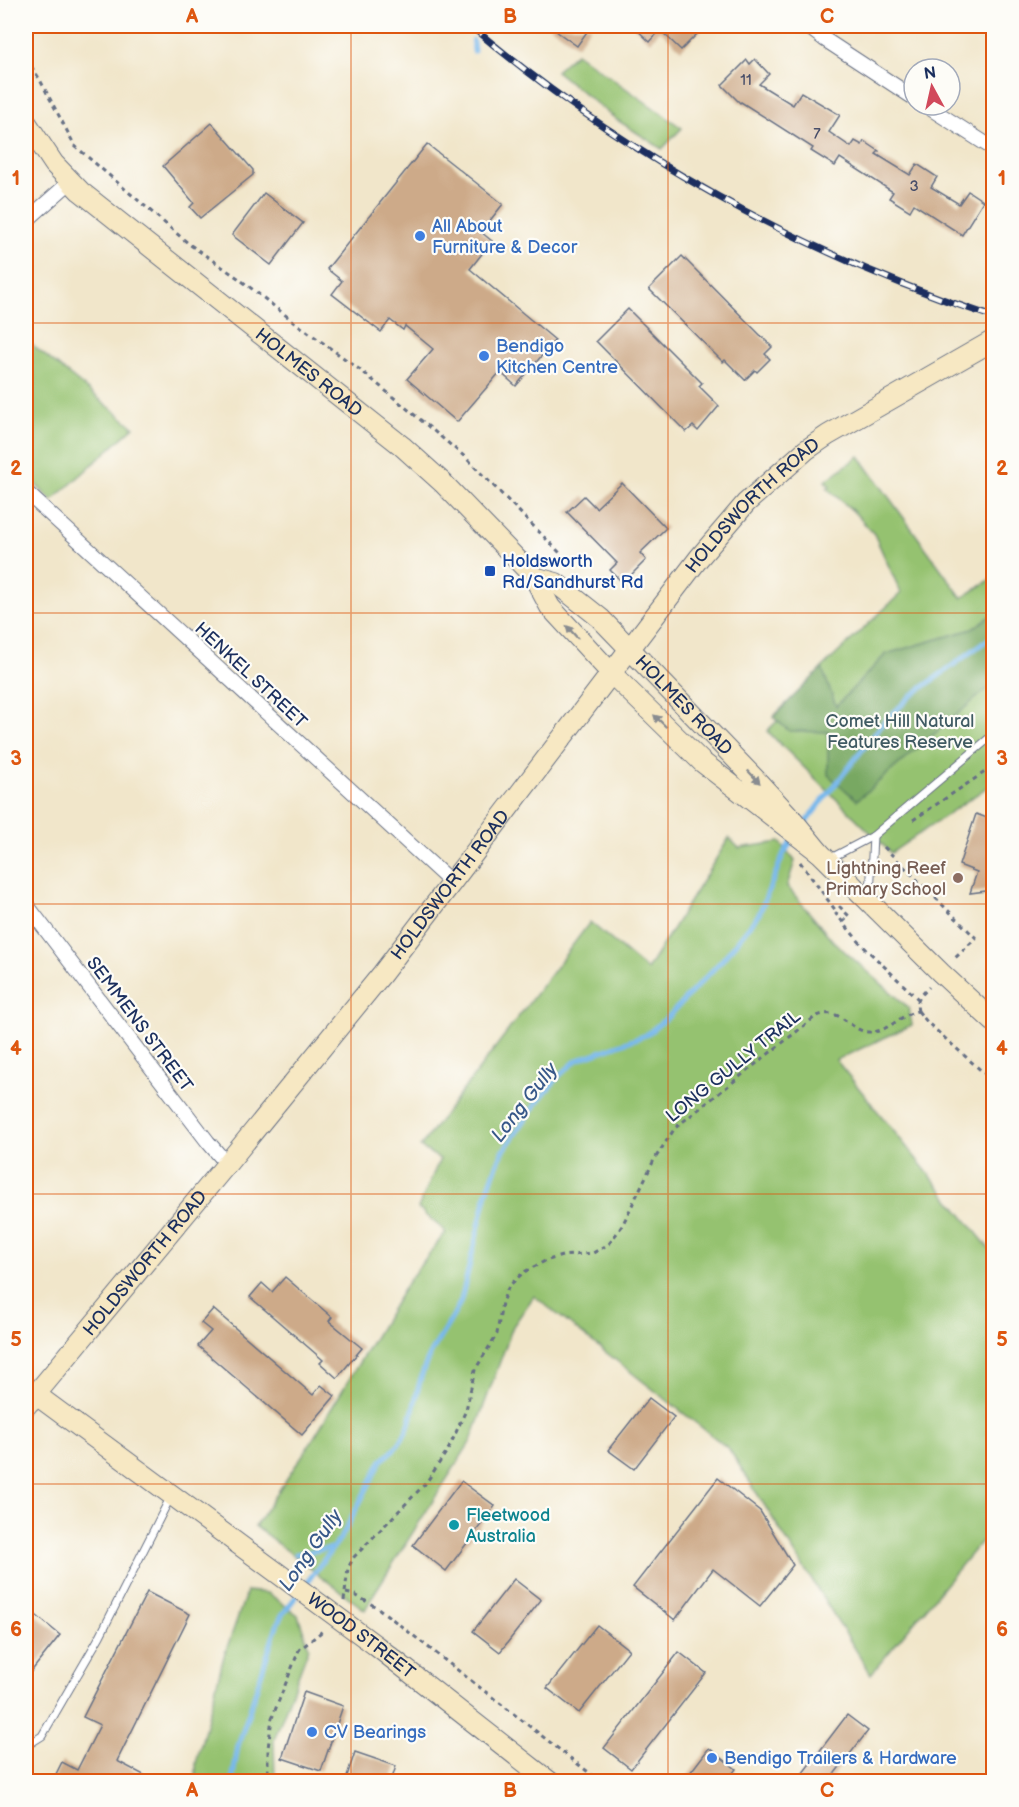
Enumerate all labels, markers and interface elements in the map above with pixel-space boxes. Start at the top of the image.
text: A [185,5,199,29]
text: B [503,5,517,29]
text: C [820,5,834,29]
north arrow [902,57,962,117]
text: N [923,63,937,84]
house number: 11 [740,71,752,90]
house number: 7 [813,125,821,144]
text: 1 [12,167,20,191]
text: 1 [998,167,1006,191]
house number: 3 [909,177,919,196]
place label: All About Furniture & Decor [432,216,578,258]
marker: All About Furniture & Decor [413,229,427,243]
street label: HOLMES ROAD [251,324,366,421]
place label: Bendigo Kitchen Centre [496,336,618,378]
marker: Bendigo Kitchen Centre [477,349,491,363]
street label: HOLDSWORTH ROAD [681,434,824,577]
text: 2 [10,457,22,481]
text: 2 [996,457,1008,481]
place label: Holdsworth Rd/Sandhurst Rd [502,551,644,593]
marker: Holdsworth Rd/Sandhurst Rd [483,564,497,578]
street label: HENKEL STREET [190,618,311,733]
one-way arrow [565,624,579,639]
street label: HOLMES ROAD [631,651,736,760]
park label: Comet Hill Natural Features Reserve [826,711,974,753]
one-way arrow [653,714,668,728]
text: 3 [10,747,22,771]
text: 3 [996,747,1008,771]
one-way arrow [746,770,760,784]
street label: HOLDSWORTH ROAD [387,806,514,964]
place label: Lightning Reef Primary School [825,858,946,900]
marker: Lightning Reef Primary School [951,871,965,885]
street label: SEMMENS STREET [82,953,197,1096]
street label: LONG GULLY TRAIL [662,1005,805,1127]
text: 4 [10,1037,22,1061]
text: 4 [996,1037,1008,1061]
water label: Long Gully [486,1057,564,1147]
street label: HOLDSWORTH ROAD [79,1186,212,1340]
text: 5 [10,1328,22,1352]
text: 5 [996,1328,1008,1352]
water label: Long Gully [274,1504,348,1596]
place label: Fleetwood Australia [466,1505,550,1547]
marker: Fleetwood Australia [447,1518,461,1532]
street label: WOOD STREET [303,1589,419,1683]
text: 6 [10,1618,22,1642]
text: 6 [996,1618,1008,1642]
place label: CV Bearings [324,1722,426,1743]
marker: CV Bearings [305,1725,319,1739]
place label: Bendigo Trailers & Hardware [724,1748,957,1769]
marker: Bendigo Trailers & Hardware [705,1751,719,1765]
text: A [185,1779,199,1803]
text: B [503,1779,517,1803]
text: C [820,1779,834,1803]

